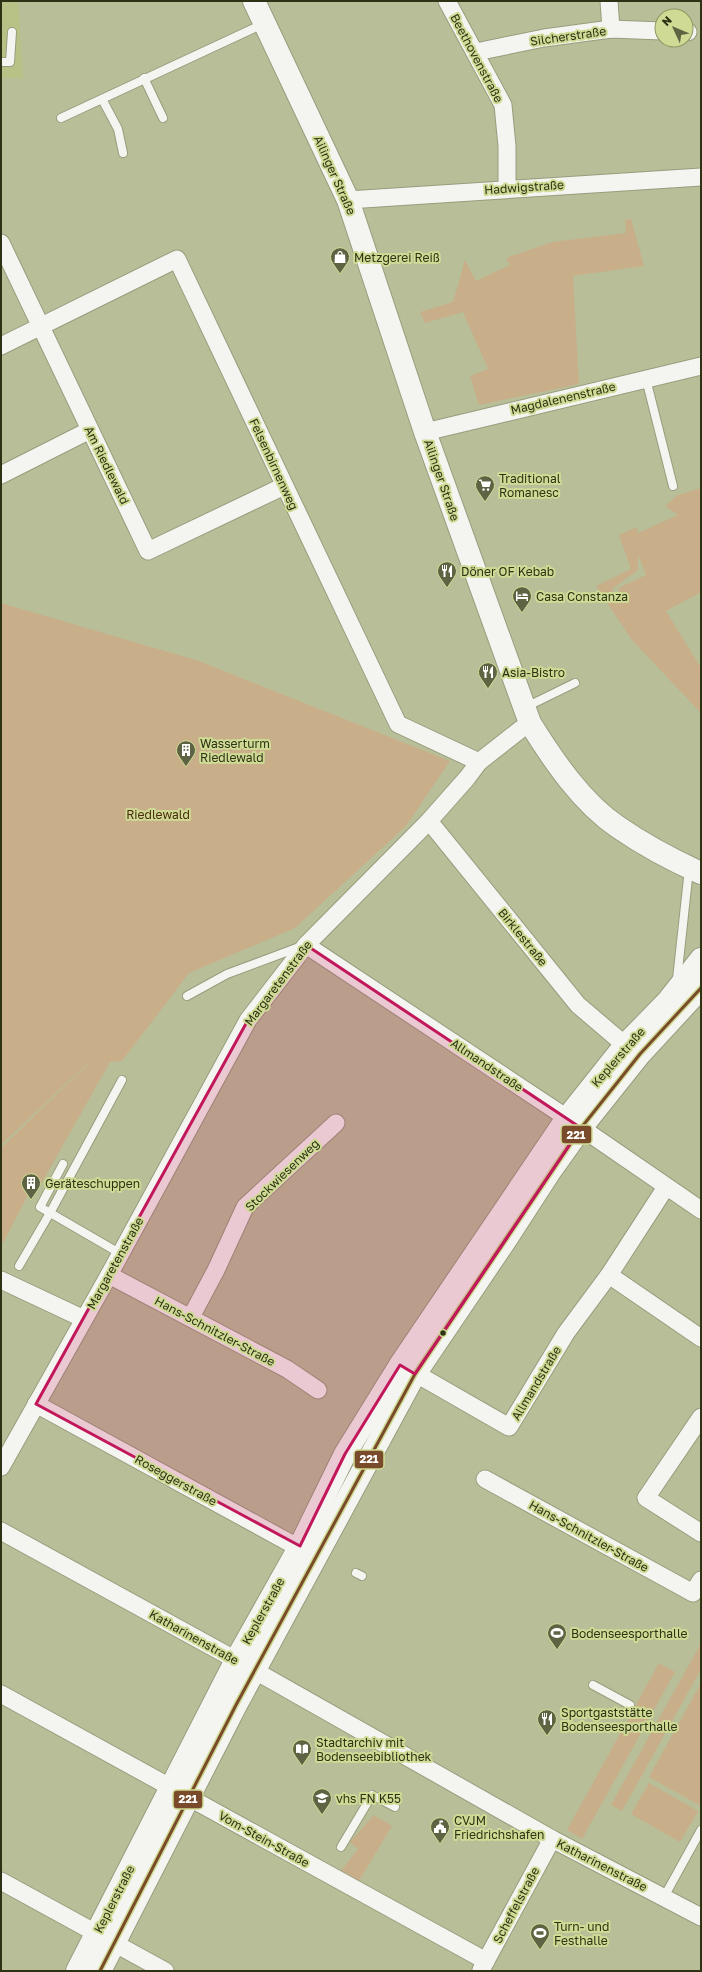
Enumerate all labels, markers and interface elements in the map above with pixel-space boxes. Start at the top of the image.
north arrow [654,8,694,48]
street label: Beethovenstraße [447,11,507,105]
text: N [659,13,674,28]
street label: Silcherstraße [529,23,607,49]
street label: Ailinger Straße [311,133,359,217]
street label: Hadwigstraße [484,177,564,197]
shop icon: Metzgerei Reiß [329,246,351,274]
place label: Metzgerei Reiß [354,250,440,265]
street label: Magdalenenstraße [509,379,617,417]
street label: Felsenbirnenweg [246,416,302,512]
street label: Am Riedlewald [82,423,132,507]
street label: Ailinger Straße [421,437,463,523]
place label: Traditional Romanesc [499,471,561,500]
supermarket icon: Traditional Romanesc [474,474,496,502]
restaurant icon: Döner OF Kebab [436,560,458,588]
place label: Döner OF Kebab [461,564,554,579]
hotel icon: Casa Constanza [511,585,533,613]
place label: Casa Constanza [536,589,628,604]
restaurant icon: Asia-Bistro [477,661,499,689]
place label: Asia-Bistro [502,665,565,680]
place label: Wasserturm Riedlewald [200,736,270,765]
building icon: Wasserturm Riedlewald [175,739,197,767]
park label: Riedlewald [126,807,190,822]
street label: Birklestraße [495,905,551,969]
street label: Margaretenstraße [241,937,315,1029]
street label: Keplerstraße [588,1024,648,1090]
street label: Allmandstraße [448,1035,526,1095]
line badge: 221 [561,1125,592,1144]
text: 221 [566,1128,586,1141]
street label: Stockwiesenweg [242,1136,322,1214]
building icon: Geräteschuppen [20,1172,42,1200]
place label: Geräteschuppen [45,1176,140,1191]
street label: Margaretenstraße [83,1214,147,1312]
street label: Hans-Schnitzler-Straße [152,1293,278,1369]
unlabelled marker [438,1328,448,1338]
street label: Allmandstraße [508,1343,564,1423]
line badge: 221 [354,1450,384,1469]
street label: Roseggerstraße [132,1451,220,1509]
text: 221 [359,1452,379,1465]
street label: Hans-Schnitzler-Straße [527,1497,651,1575]
street label: Keplerstraße [238,1575,288,1647]
street label: Katharinenstraße [147,1606,241,1668]
sports icon: Bodenseesporthalle [546,1622,568,1650]
place label: Bodenseesporthalle [571,1626,688,1641]
place label: Sportgaststätte Bodenseesporthalle [561,1705,678,1734]
restaurant icon: Sportgaststätte Bodenseesporthalle [536,1708,558,1736]
place label: Stadtarchiv mit Bodenseebibliothek [316,1735,432,1764]
library icon: Stadtarchiv mit Bodenseebibliothek [291,1738,313,1766]
school or university icon: vhs FN K55 [311,1787,333,1815]
line badge: 221 [173,1790,203,1809]
place label: vhs FN K55 [336,1791,401,1806]
text: 221 [178,1792,198,1805]
street label: Vom-Stein-Straße [216,1808,312,1870]
place label: CVJM Friedrichshafen [454,1813,544,1842]
public building icon: CVJM Friedrichshafen [429,1816,451,1844]
street label: Katharinenstraße [554,1836,650,1894]
street label: Keplerstraße [90,1863,138,1935]
street label: Scheffelstraße [490,1864,542,1946]
place label: Turn- und Festhalle [554,1919,609,1948]
sports icon: Turn- und Festhalle [529,1922,551,1950]

